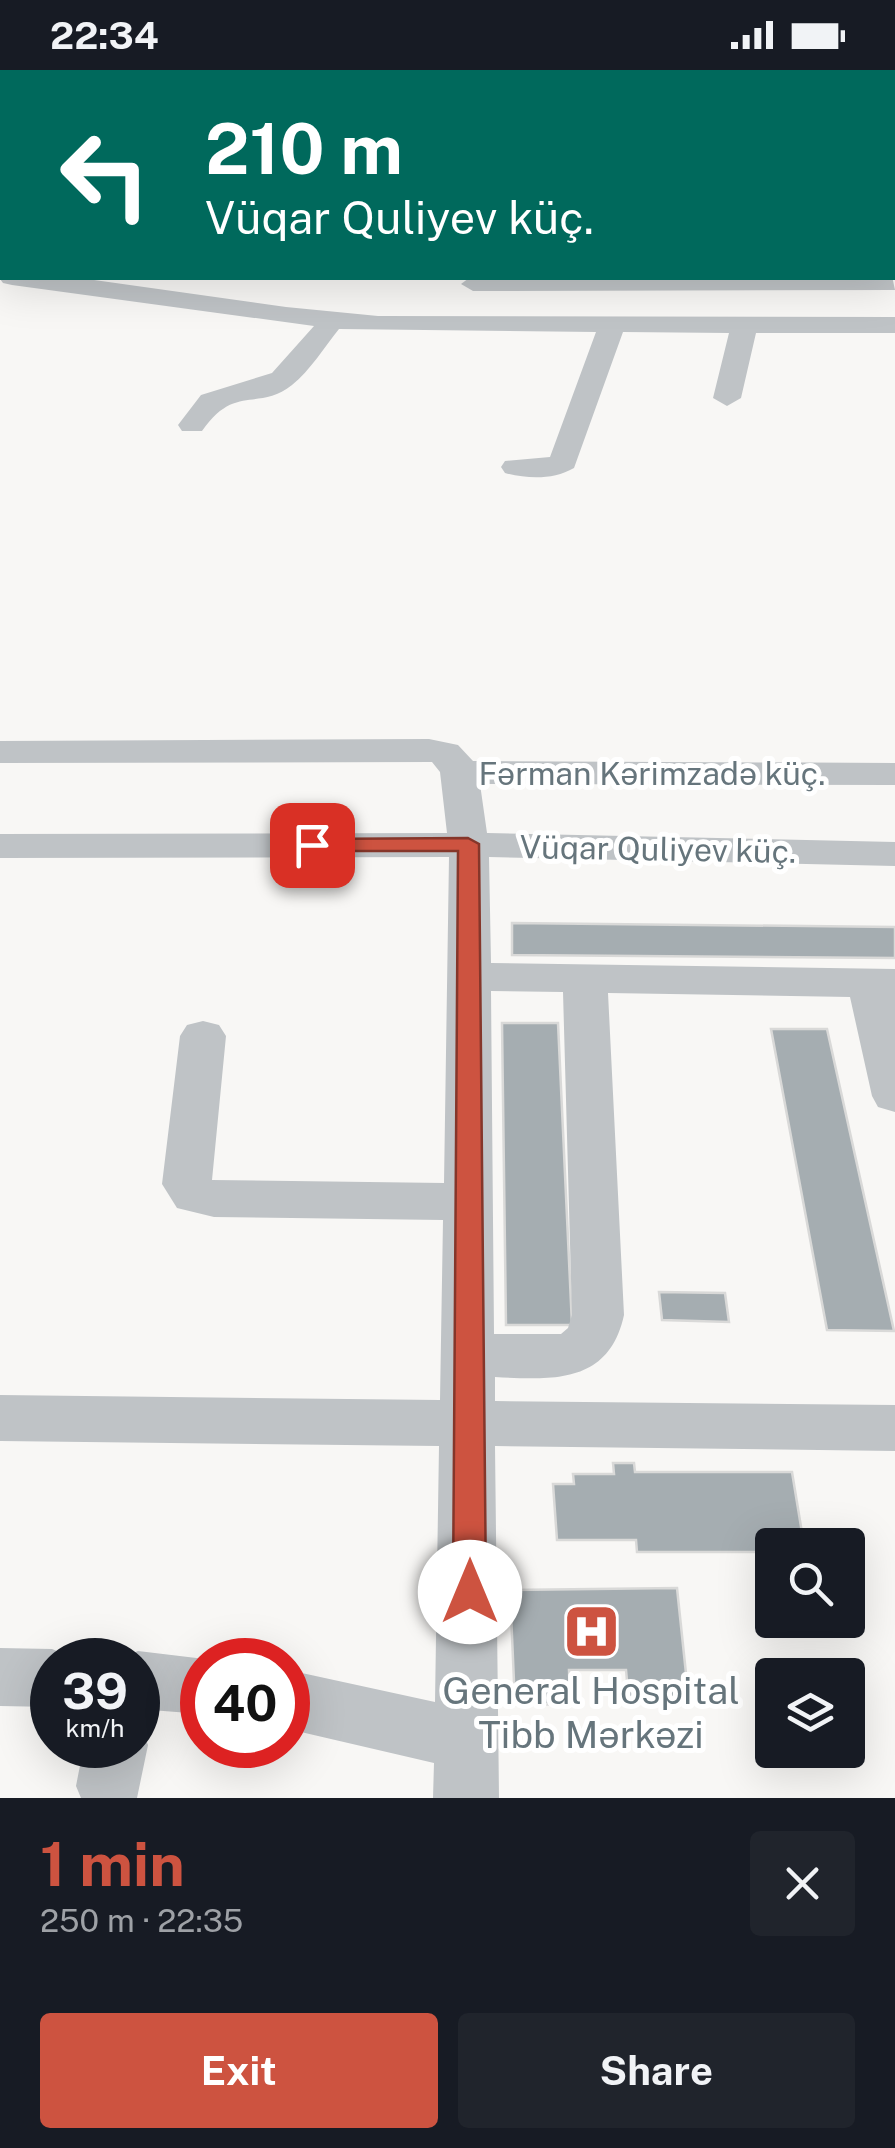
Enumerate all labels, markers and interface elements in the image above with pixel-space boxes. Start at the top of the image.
text: 22:34 [50,13,159,58]
text: 210 m [205,107,403,190]
icon: left [40,110,170,240]
text: Vüqar Quliyev küç. [205,191,594,244]
street label: Fərman Kərimzadə küç. [479,755,825,792]
pin [270,803,355,888]
icon: arrive [285,818,340,873]
street label: Vüqar Quliyev küç. [519,828,797,870]
map controls [755,1528,865,1768]
button: search [755,1528,865,1638]
position arrow [418,1540,522,1644]
hospital icon: General Hospital Tibb Mərkəzi [561,1602,621,1662]
speed limit sign: 40 [180,1638,310,1768]
button: layers [755,1658,865,1768]
text: 39 [62,1661,128,1720]
place label: General Hospital Tibb Mərkəzi [442,1668,740,1757]
text: km/h [66,1713,124,1743]
text: 1 min [40,1829,185,1900]
button: close [750,1831,855,1936]
text: 250 m · 22:35 [40,1902,243,1939]
button: Exit [40,2013,438,2128]
button: Share [458,2013,855,2128]

